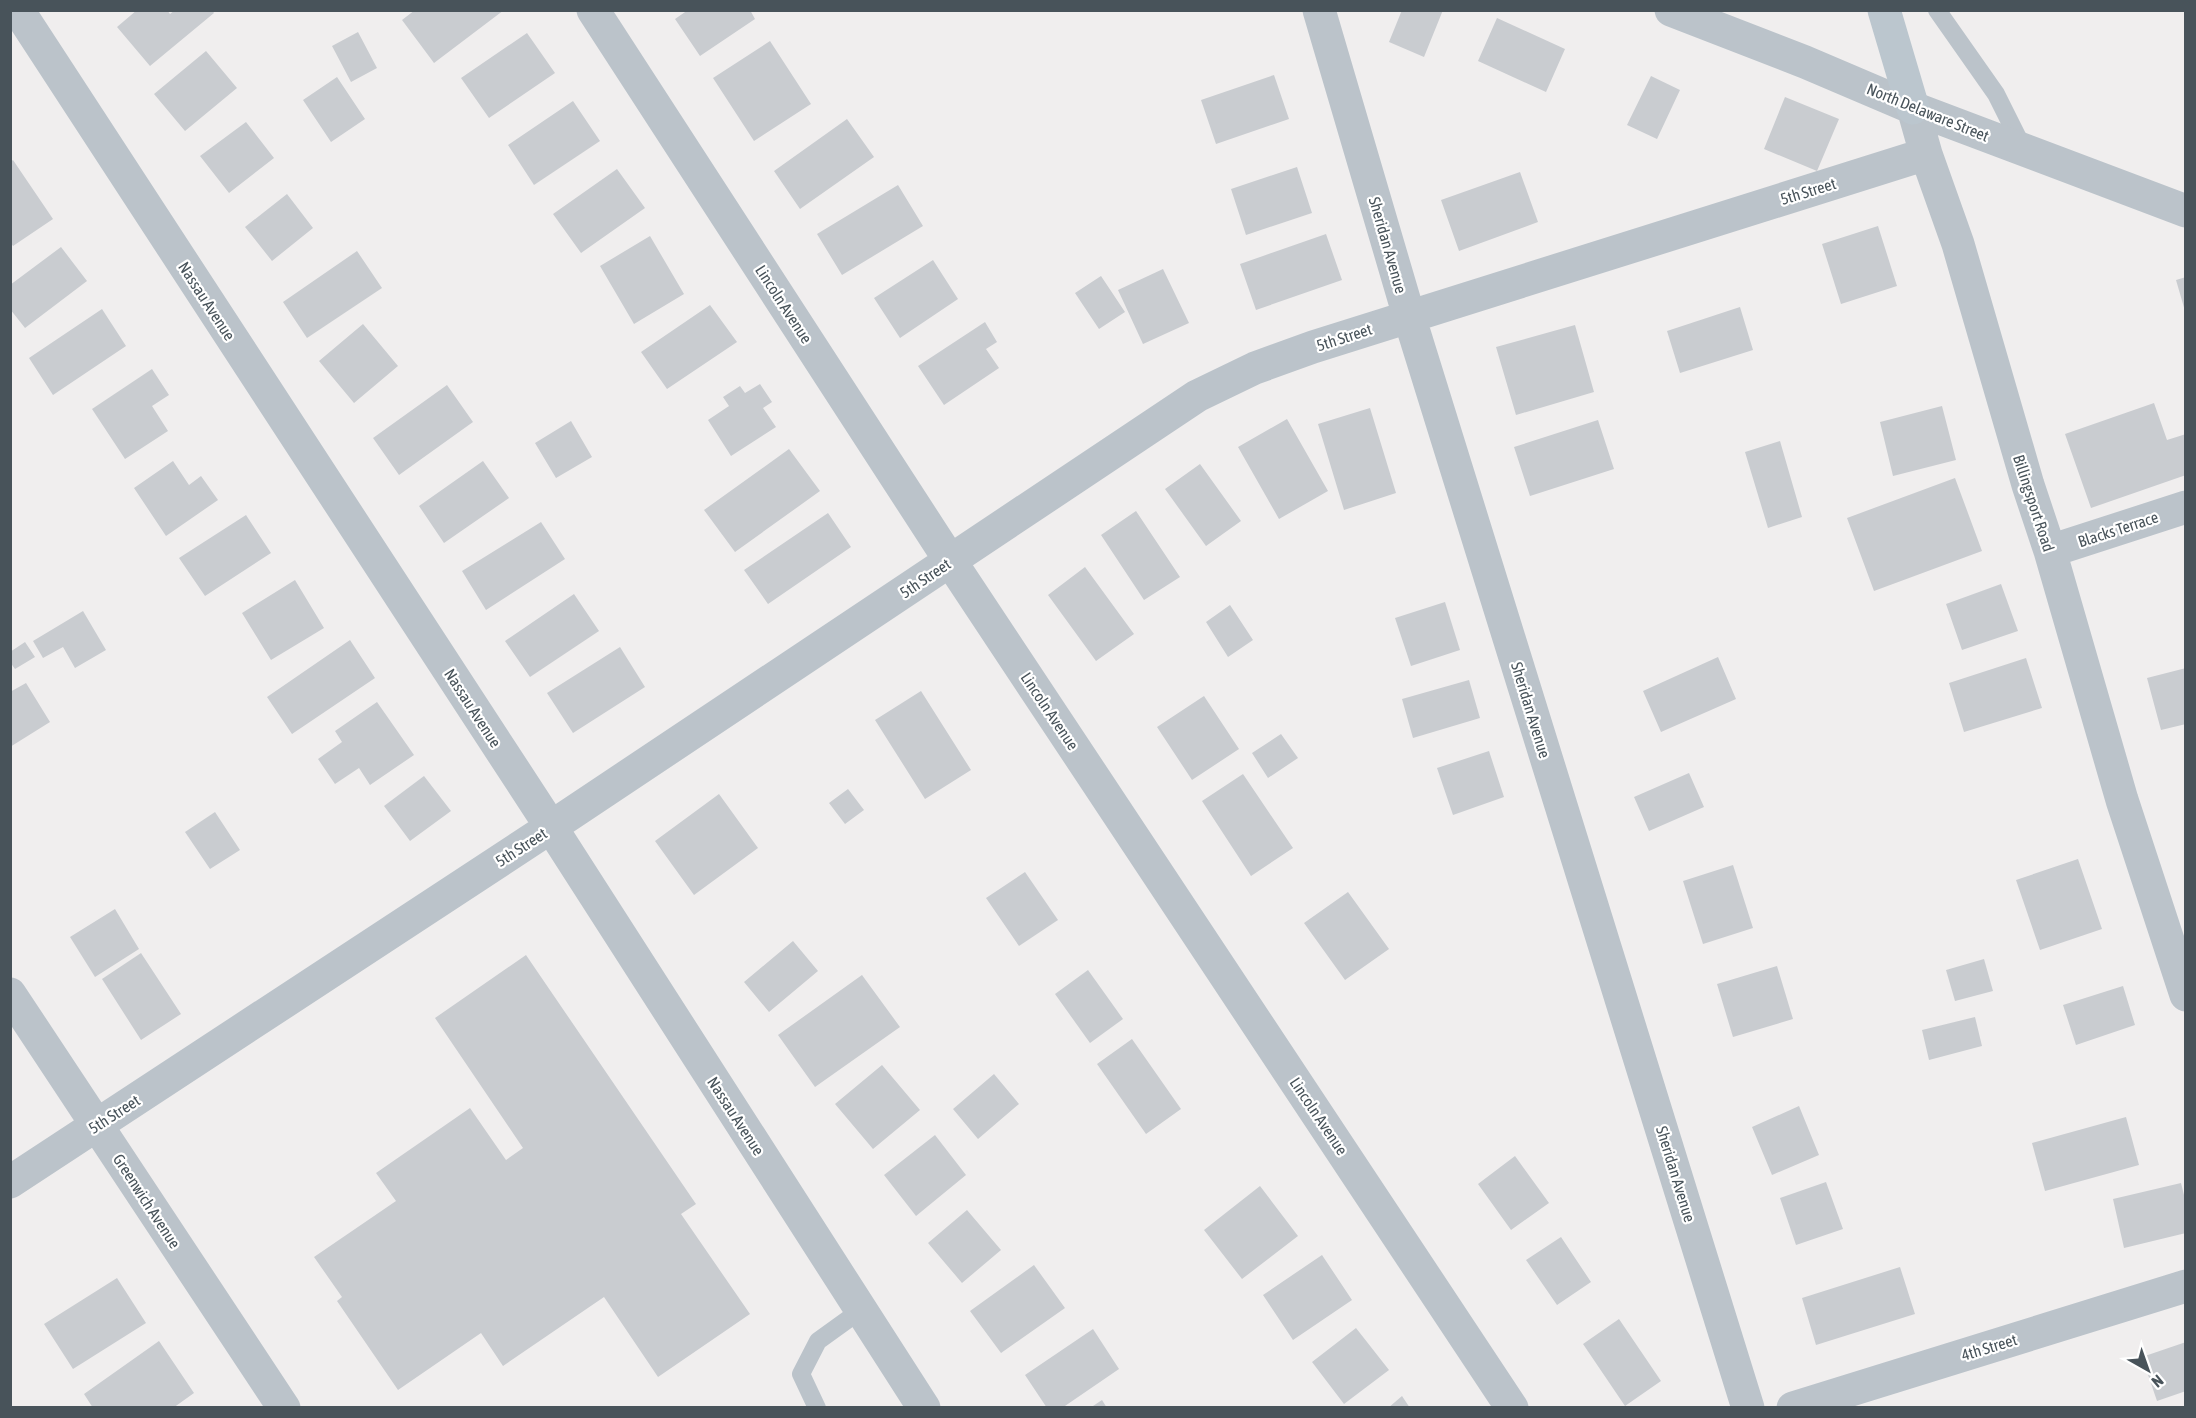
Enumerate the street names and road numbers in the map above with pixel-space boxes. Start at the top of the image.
street label: North Delaware Street [1864,79,1992,145]
street label: 5th Street [1778,174,1838,208]
street label: Sheridan Avenue [1366,195,1410,295]
street label: Nassau Avenue [175,258,239,344]
street label: Lincoln Avenue [752,262,816,346]
street label: 5th Street [1314,319,1374,354]
street label: Billingsport Road [2009,452,2058,554]
street label: Blacks Terrace [2076,508,2160,550]
street label: 5th Street [896,554,954,601]
street label: Sheridan Avenue [1508,660,1554,760]
street label: Nassau Avenue [441,665,505,751]
street label: Lincoln Avenue [1017,669,1083,753]
street label: 5th Street [492,824,550,870]
street label: Nassau Avenue [704,1073,768,1159]
street label: Lincoln Avenue [1286,1074,1352,1158]
street label: 5th Street [85,1091,143,1137]
street label: Sheridan Avenue [1653,1124,1699,1224]
street label: Greenwich Avenue [110,1150,184,1252]
street label: 4th Street [1959,1330,2019,1364]

